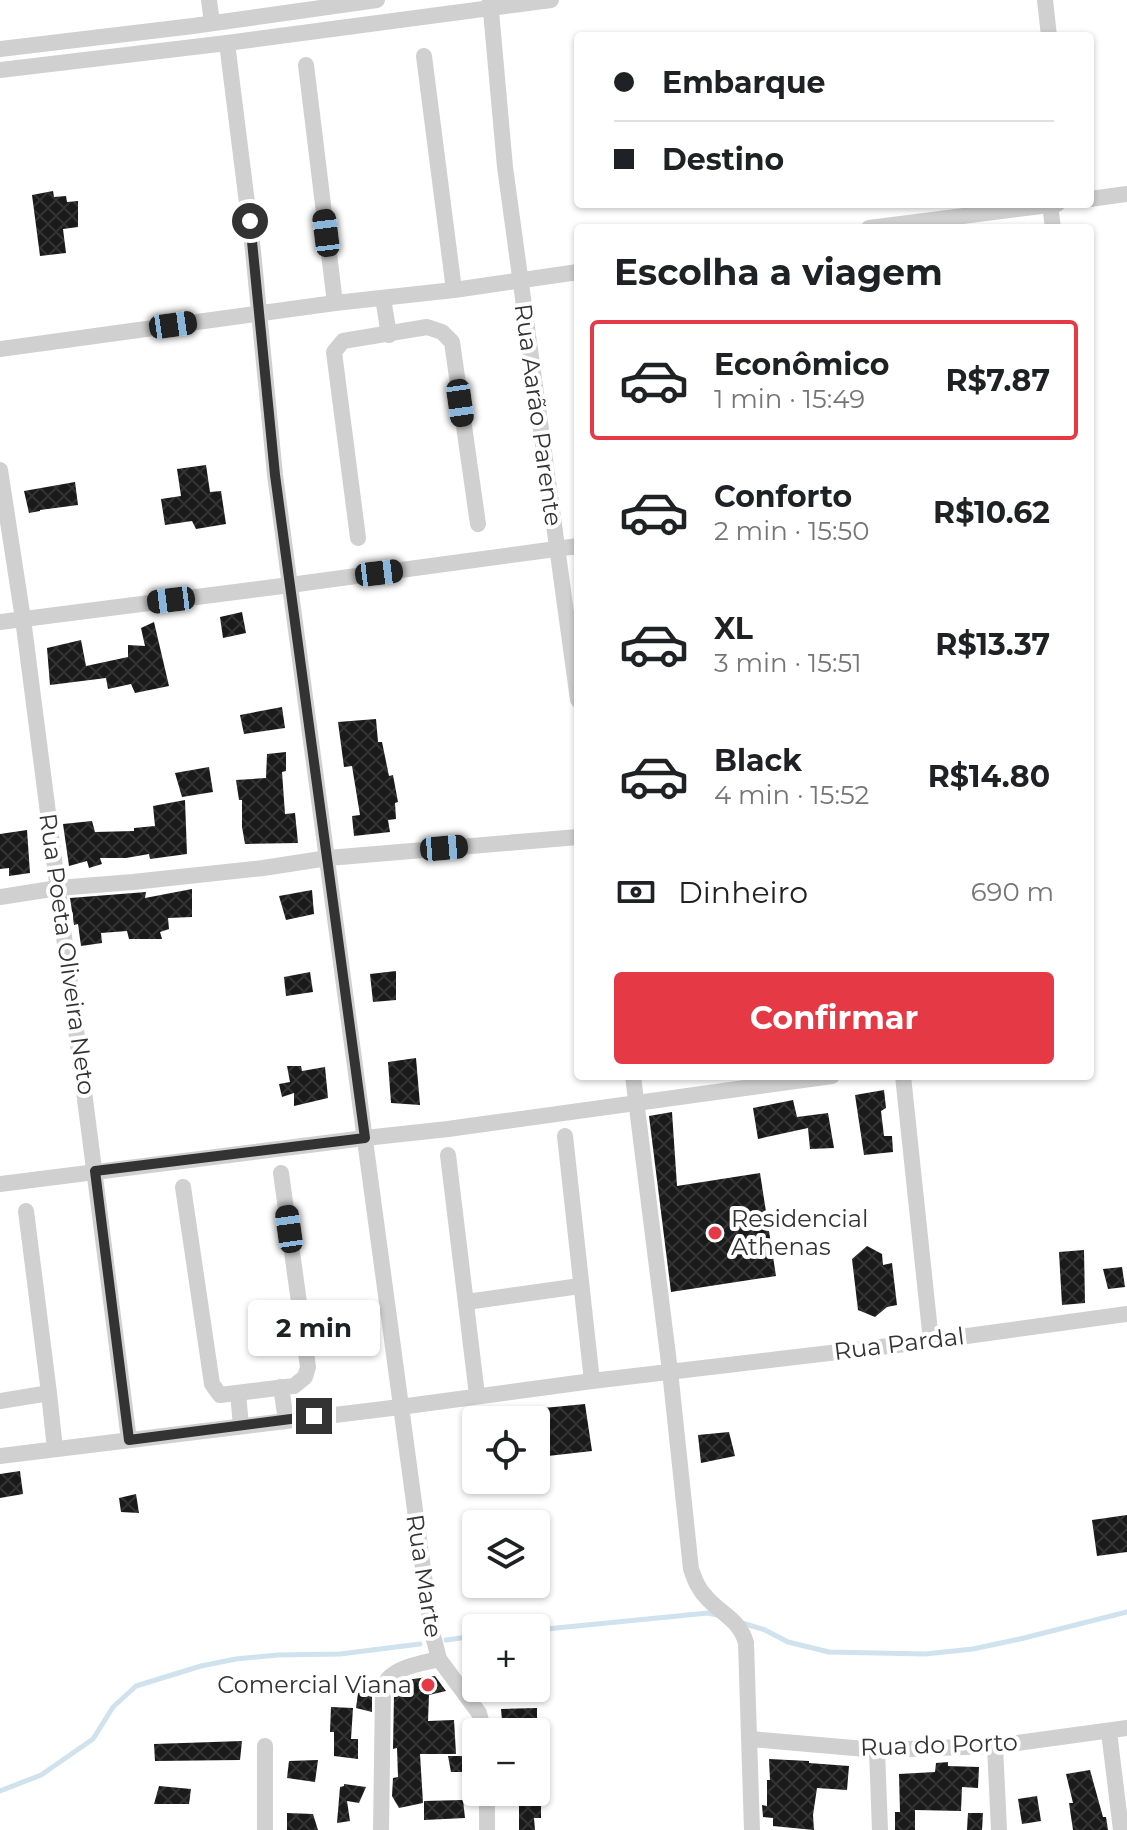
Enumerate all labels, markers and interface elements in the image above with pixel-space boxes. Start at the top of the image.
text: Embarque [662,64,825,101]
text: Destino [662,141,784,178]
route start [232,203,268,239]
car [311,208,341,258]
text: Escolha a viagem [614,250,943,294]
street label: Rua Aarão Parente [509,302,568,528]
car [148,310,198,340]
icon: car [618,344,690,416]
text: Econômico [714,346,889,383]
text: R$7.87 [945,362,1050,399]
car [445,378,475,428]
text: 1 min · 15:49 [714,383,865,415]
icon: car [618,476,690,548]
text: Conforto [714,478,852,515]
text: R$10.62 [933,494,1050,531]
text: 2 min · 15:50 [714,515,869,547]
car [354,558,404,588]
car [146,585,196,615]
icon: car [618,608,690,680]
text: XL [714,610,753,647]
text: R$13.37 [935,626,1050,663]
text: 3 min · 15:51 [714,647,862,679]
icon: car [618,740,690,812]
text: Black [714,742,802,779]
text: R$14.80 [928,758,1050,795]
text: 4 min · 15:52 [714,779,869,811]
street label: Rua Poeta Oliveira Neto [33,811,102,1097]
car [419,834,469,862]
icon: cash [614,870,658,914]
text: Dinheiro [678,874,808,911]
text: 690 m [971,876,1054,908]
button: Confirmar [614,972,1054,1064]
car [274,1204,304,1254]
place label: Residencial Athenas [731,1204,868,1261]
marker: Residencial Athenas [706,1224,724,1242]
callout: 2 min [248,1300,380,1356]
text: 2 min [276,1312,352,1344]
street label: Rua Pardal [832,1321,966,1366]
route end [296,1398,332,1434]
map controls [462,1406,550,1806]
button: locate [462,1406,550,1494]
button: layers [462,1510,550,1598]
street label: Rua Marte [400,1512,449,1640]
button: + [462,1614,550,1702]
place label: Comercial Viana [217,1670,412,1699]
marker: Comercial Viana [419,1676,437,1694]
button: − [462,1718,550,1806]
street label: Rua do Porto [860,1727,1018,1762]

